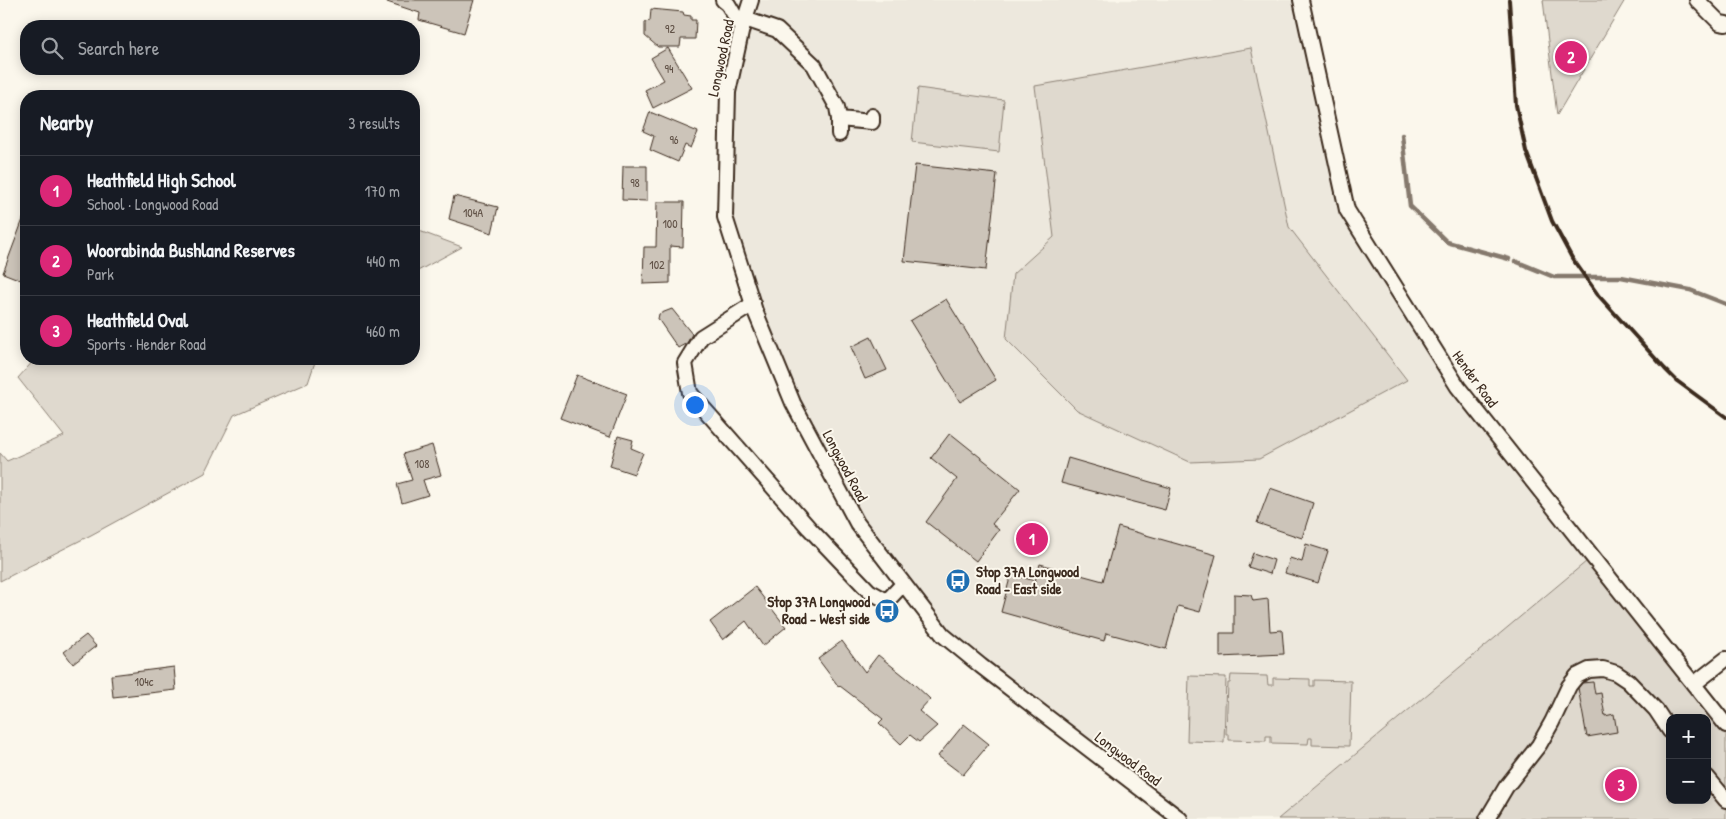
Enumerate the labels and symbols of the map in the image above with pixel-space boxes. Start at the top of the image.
street label: Longwood Road [702,17,739,98]
house number: 92 [665,20,675,37]
pin: 2 [1555,38,1587,76]
house number: 94 [665,60,674,77]
house number: 96 [669,131,679,148]
house number: 98 [630,174,640,191]
house number: 104A [463,204,483,221]
house number: 100 [662,215,678,232]
house number: 102 [649,256,665,273]
street label: Hender Road [1448,346,1503,411]
your location [682,392,708,418]
street label: Longwood Road [818,426,873,505]
house number: 108 [415,455,429,472]
pin: 1 [1016,520,1048,558]
place label: Stop 37A Longwood Road - East side [976,561,1079,599]
bus stop icon: Stop 37A Longwood Road - East side [945,568,971,594]
place label: Stop 37A Longwood Road - West side [767,591,870,629]
bus stop icon: Stop 37A Longwood Road - West side [874,598,900,624]
house number: 104c [135,673,154,690]
street label: Longwood Road [1091,727,1166,791]
pin: 3 [1605,766,1637,804]

